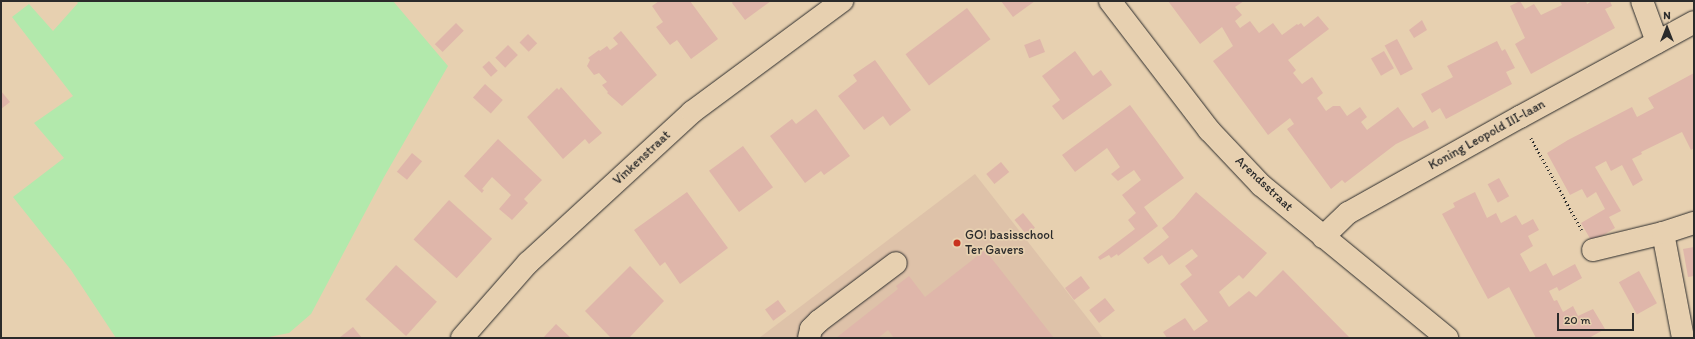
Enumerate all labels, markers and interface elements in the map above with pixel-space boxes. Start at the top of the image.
north arrow [1647,8,1687,48]
text: N [1663,9,1671,22]
street label: Koning Leopold III-laan [1426,97,1548,173]
street label: Vinkenstraat [610,128,674,188]
street label: Arendsstraat [1232,153,1296,215]
place label: GO! basisschool Ter Gavers [965,228,1054,259]
marker: GO! basisschool Ter Gavers [952,238,962,248]
scale bar [1559,305,1636,331]
text: 20 m [1564,313,1591,327]

